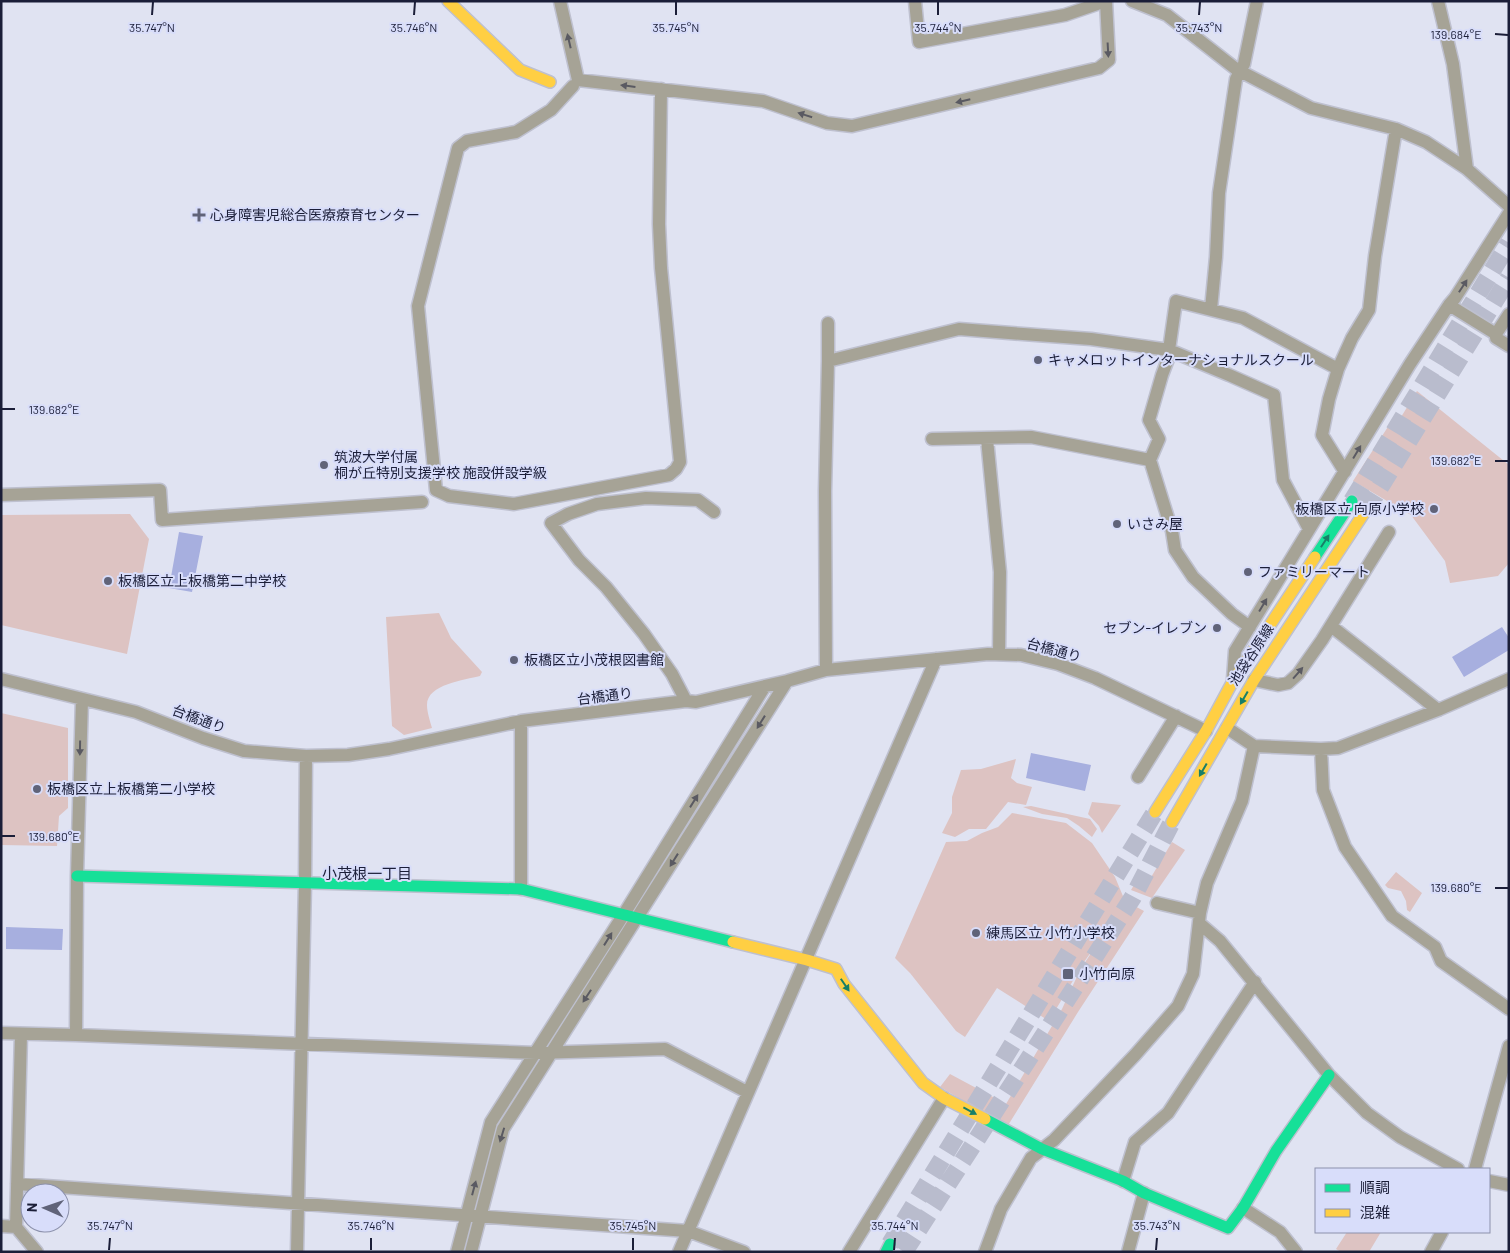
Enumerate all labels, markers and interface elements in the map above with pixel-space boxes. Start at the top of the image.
text: 35.747°N [129,20,175,34]
text: 35.746°N [391,20,437,34]
text: 35.745°N [653,20,699,34]
text: 35.744°N [914,20,962,34]
text: 35.743°N [1176,20,1222,34]
text: 139.684°E [1431,27,1481,41]
one-way arrow [565,33,573,48]
one-way arrow [1105,42,1113,58]
one-way arrow [620,82,636,90]
one-way arrow [956,97,971,105]
one-way arrow [797,111,812,119]
place label: 心身障害児総合医療療育センター [210,206,420,223]
marker: 心身障害児総合医療療育センター [192,208,206,222]
one-way arrow [1458,279,1468,292]
place label: キャメロットインターナショナルスクール [1048,351,1314,368]
marker: キャメロットインターナショナルスクール [1032,354,1044,366]
text: 139.682°E [29,402,79,416]
one-way arrow [1352,445,1361,458]
place label: 筑波大学付属 桐が丘特別支援学校 施設併設学級 [334,448,547,481]
text: 139.682°E [1431,453,1481,467]
marker: 筑波大学付属 桐が丘特別支援学校 施設併設学級 [318,459,330,471]
place label: 板橋区立 向原小学校 [1295,500,1424,517]
marker: 板橋区立 向原小学校 [1428,503,1440,515]
place label: いさみ屋 [1127,515,1183,532]
marker: いさみ屋 [1111,518,1123,530]
one-way arrow [1320,535,1330,548]
place label: ファミリーマート [1258,563,1370,580]
marker: ファミリーマート [1242,566,1254,578]
place label: 板橋区立上板橋第二中学校 [118,572,286,589]
marker: 板橋区立上板橋第二中学校 [102,575,114,587]
one-way arrow [1258,599,1267,612]
place label: セブン-イレブン [1103,619,1207,636]
street label: 池袋谷原線 [1224,621,1277,689]
marker: セブン-イレブン [1211,622,1223,634]
street label: 台橋通り [1025,634,1083,665]
place label: 板橋区立小茂根図書館 [524,651,664,668]
marker: 板橋区立小茂根図書館 [508,654,520,666]
one-way arrow [1292,666,1303,679]
street label: 台橋通り [576,684,634,707]
one-way arrow [1240,691,1248,705]
street label: 台橋通り [170,701,228,736]
one-way arrow [756,716,766,729]
one-way arrow [76,740,84,756]
one-way arrow [1198,763,1207,776]
place label: 板橋区立上板橋第二小学校 [47,780,215,797]
marker: 板橋区立上板橋第二小学校 [31,783,43,795]
one-way arrow [689,794,699,808]
text: 139.680°E [28,829,80,843]
one-way arrow [670,853,679,866]
district label: 小茂根一丁目 [322,864,412,882]
text: 139.680°E [1430,880,1482,894]
place label: 練馬区立 小竹小学校 [986,924,1115,941]
marker: 練馬区立 小竹小学校 [970,927,982,939]
one-way arrow [603,932,613,946]
place label: 小竹向原 [1079,965,1135,982]
marker: 小竹向原 [1061,967,1075,981]
one-way arrow [841,978,850,991]
one-way arrow [582,990,591,1003]
one-way arrow [962,1107,977,1115]
one-way arrow [497,1127,505,1142]
legend [1315,1168,1490,1233]
text: 順調 [1360,1178,1390,1196]
one-way arrow [470,1180,478,1195]
north arrow [20,1183,70,1233]
text: N [23,1203,40,1212]
text: 混雑 [1360,1203,1390,1221]
text: 35.747°N [87,1218,133,1232]
text: 35.746°N [348,1218,394,1232]
text: 35.745°N [610,1218,656,1232]
text: 35.744°N [871,1218,919,1232]
text: 35.743°N [1134,1218,1180,1232]

